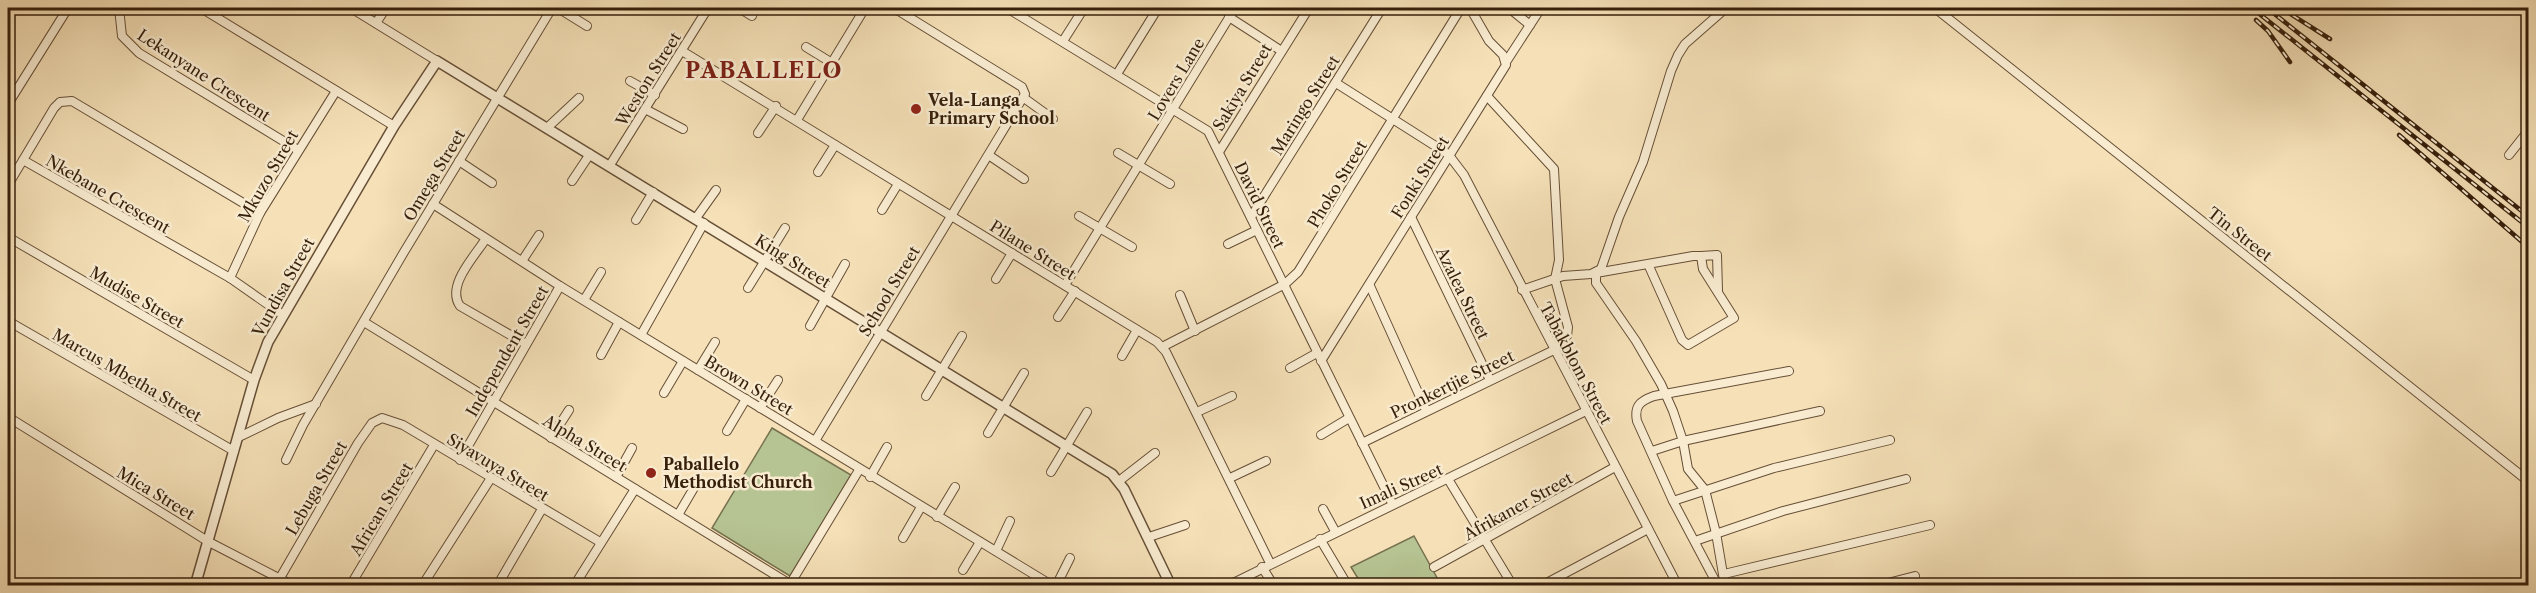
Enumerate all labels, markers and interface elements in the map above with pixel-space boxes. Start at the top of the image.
street label: Lekanyane Crescent [134,25,274,126]
street label: Weston Street [611,28,685,131]
street label: Lovers Lane [1144,34,1209,124]
street label: Sakiya Street [1208,39,1276,134]
street label: Maringo Street [1266,51,1344,159]
district label: PABALLELO [685,57,843,84]
place label: Vela-Langa Primary School [927,90,1055,128]
marker: Vela-Langa Primary School [909,102,923,116]
street label: Omega Street [399,125,469,224]
street label: Mkuzo Street [234,126,303,226]
street label: Fonki Street [1387,132,1453,222]
street label: Phoko Street [1303,136,1371,231]
street label: Nkebane Crescent [42,150,174,238]
street label: David Street [1230,158,1290,252]
street label: Tin Street [2204,203,2276,266]
street label: Pilane Street [986,216,1080,284]
street label: King Street [751,230,835,292]
street label: Vundisa Street [247,234,319,341]
street label: School Street [854,242,924,340]
street label: Azalea Street [1432,243,1494,343]
street label: Mudise Street [86,262,188,332]
street label: Independent Street [461,282,553,420]
street label: Tabakblom Street [1535,299,1617,428]
street label: Marcus Mbetha Street [49,324,205,426]
street label: Pronkertjie Street [1387,345,1517,423]
street label: Brown Street [701,351,797,419]
street label: Alpha Street [539,410,631,476]
street label: Siyavuya Street [443,429,553,505]
street label: Lebuga Street [281,437,351,539]
place label: Paballelo Methodist Church [663,454,813,492]
street label: African Street [345,458,417,560]
street label: Imali Street [1356,459,1446,513]
street label: Mica Street [113,462,199,524]
marker: Paballelo Methodist Church [644,466,658,480]
street label: Afrikaner Street [1459,468,1576,545]

